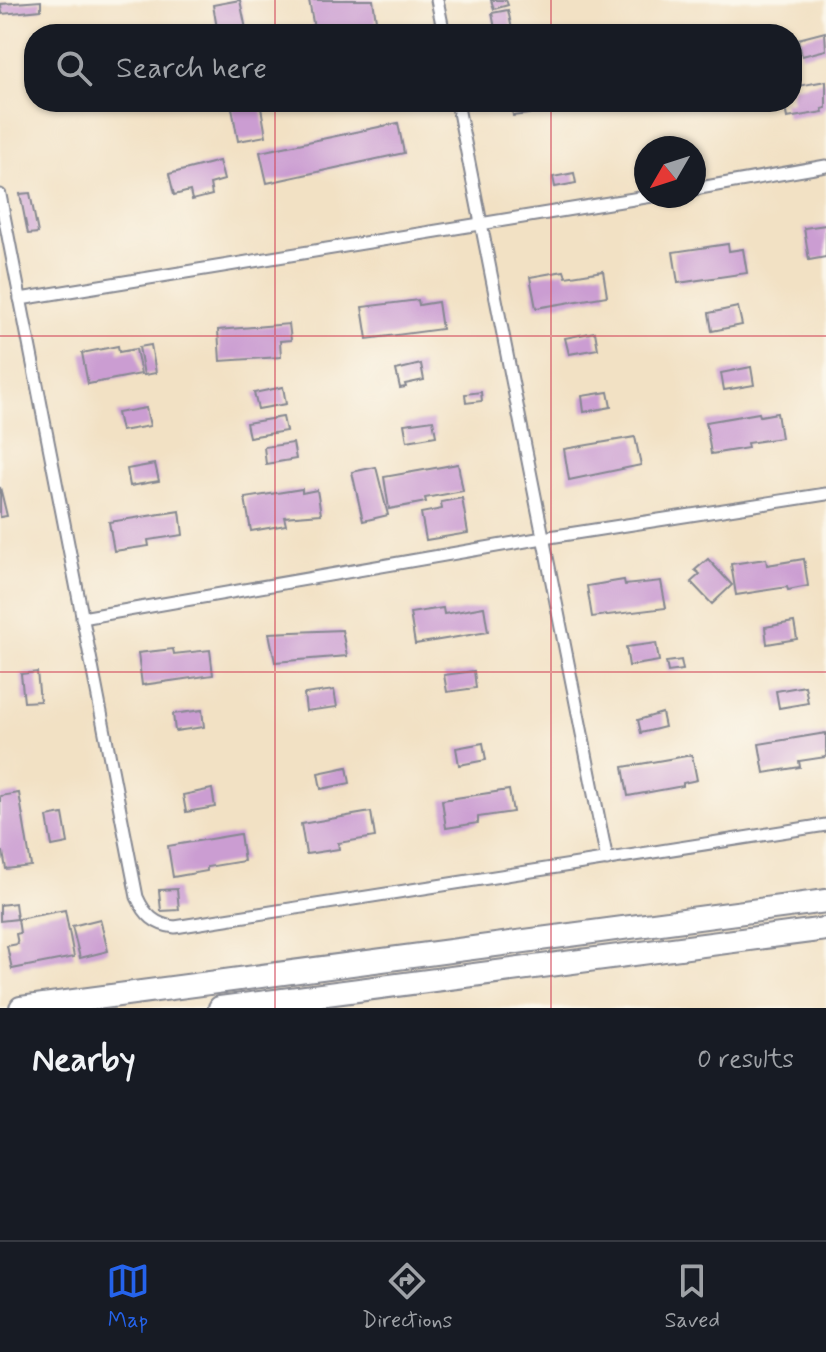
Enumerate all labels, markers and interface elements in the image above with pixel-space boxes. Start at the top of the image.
search box [24,24,802,112]
icon: search [52,46,96,90]
text: Search here [116,49,267,88]
north arrow [634,136,706,208]
text: Nearby [32,1038,136,1083]
text: 0 results [697,1043,794,1077]
tab: Map [106,1259,150,1335]
tab: Directions [362,1259,452,1335]
tab: Saved [664,1259,720,1335]

